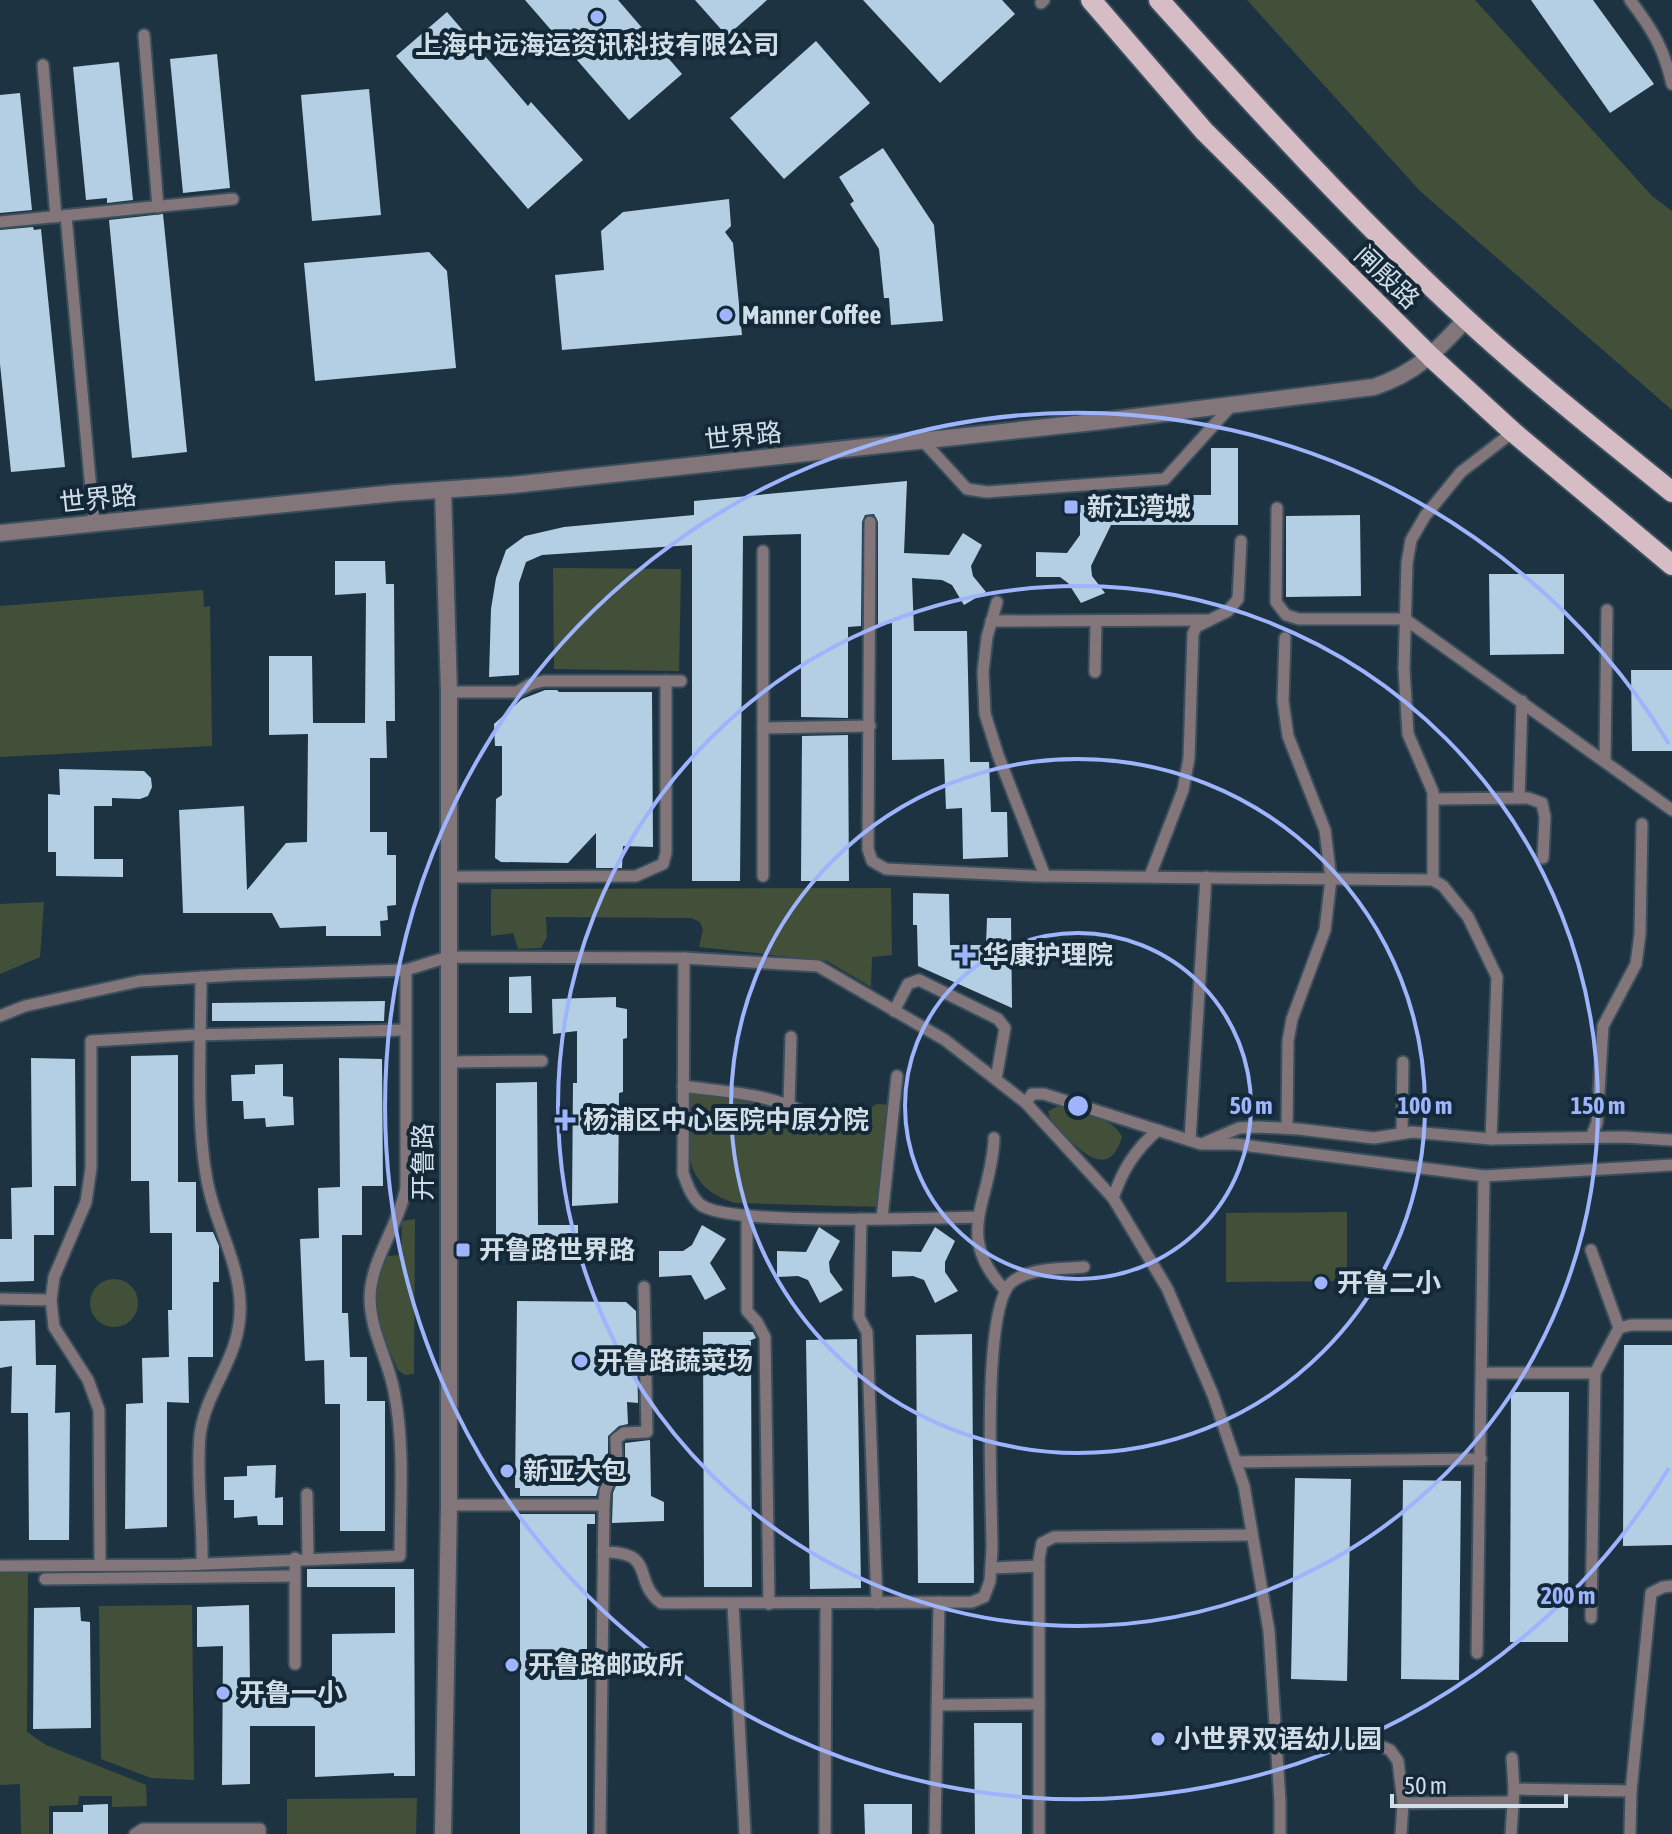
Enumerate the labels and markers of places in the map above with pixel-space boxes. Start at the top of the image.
marker: 上海中远海运资讯科技有限公司 [588,8,606,26]
place label: 上海中远海运资讯科技有限公司 [415,30,779,60]
place label: Manner Coffee [742,300,881,330]
marker: Manner Coffee [717,306,735,324]
place label: 新江湾城 [1087,492,1191,522]
marker: 新江湾城 [1062,498,1080,516]
place label: 华康护理院 [983,940,1113,970]
marker: 华康护理院 [954,944,976,966]
centre of rings [1064,1092,1092,1120]
place label: 杨浦区中心医院中原分院 [583,1105,869,1135]
marker: 杨浦区中心医院中原分院 [554,1109,576,1131]
place label: 开鲁路世界路 [479,1235,635,1265]
marker: 开鲁路世界路 [454,1241,472,1259]
place label: 开鲁二小 [1337,1268,1441,1298]
marker: 开鲁二小 [1312,1274,1330,1292]
place label: 开鲁路蔬菜场 [597,1346,753,1376]
marker: 开鲁路蔬菜场 [572,1352,590,1370]
place label: 新亚大包 [523,1456,627,1486]
marker: 新亚大包 [498,1462,516,1480]
place label: 开鲁路邮政所 [528,1650,684,1680]
marker: 开鲁路邮政所 [503,1656,521,1674]
place label: 开鲁一小 [239,1678,343,1708]
marker: 开鲁一小 [214,1684,232,1702]
place label: 小世界双语幼儿园 [1174,1724,1382,1754]
marker: 小世界双语幼儿园 [1149,1730,1167,1748]

